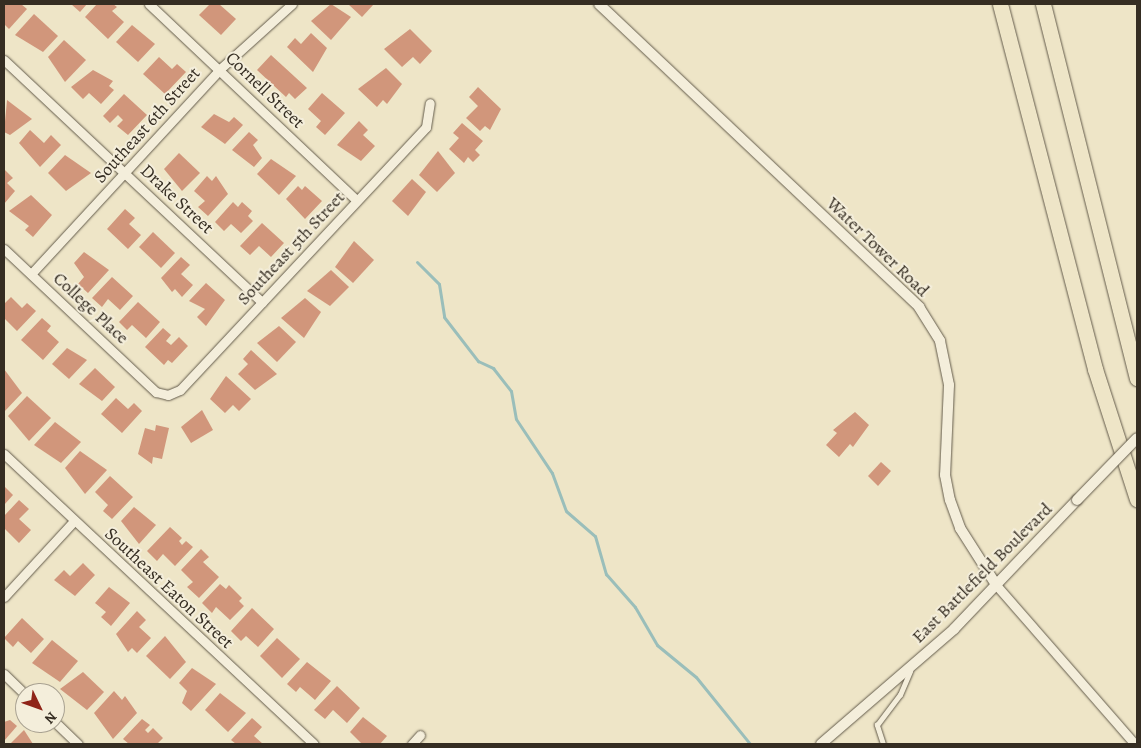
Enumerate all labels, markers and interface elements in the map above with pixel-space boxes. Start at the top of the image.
street label: Cornell Street [221,47,309,133]
street label: Southeast 6th Street [89,63,205,187]
street label: Drake Street [136,160,218,238]
street label: Southeast 5th Street [233,187,349,309]
street label: Water Tower Road [822,193,934,301]
street label: College Place [49,268,133,348]
street label: East Battlefield Boulevard [907,498,1057,648]
street label: Southeast Eaton Street [100,523,238,653]
north arrow [15,683,65,733]
text: N [40,708,61,728]

